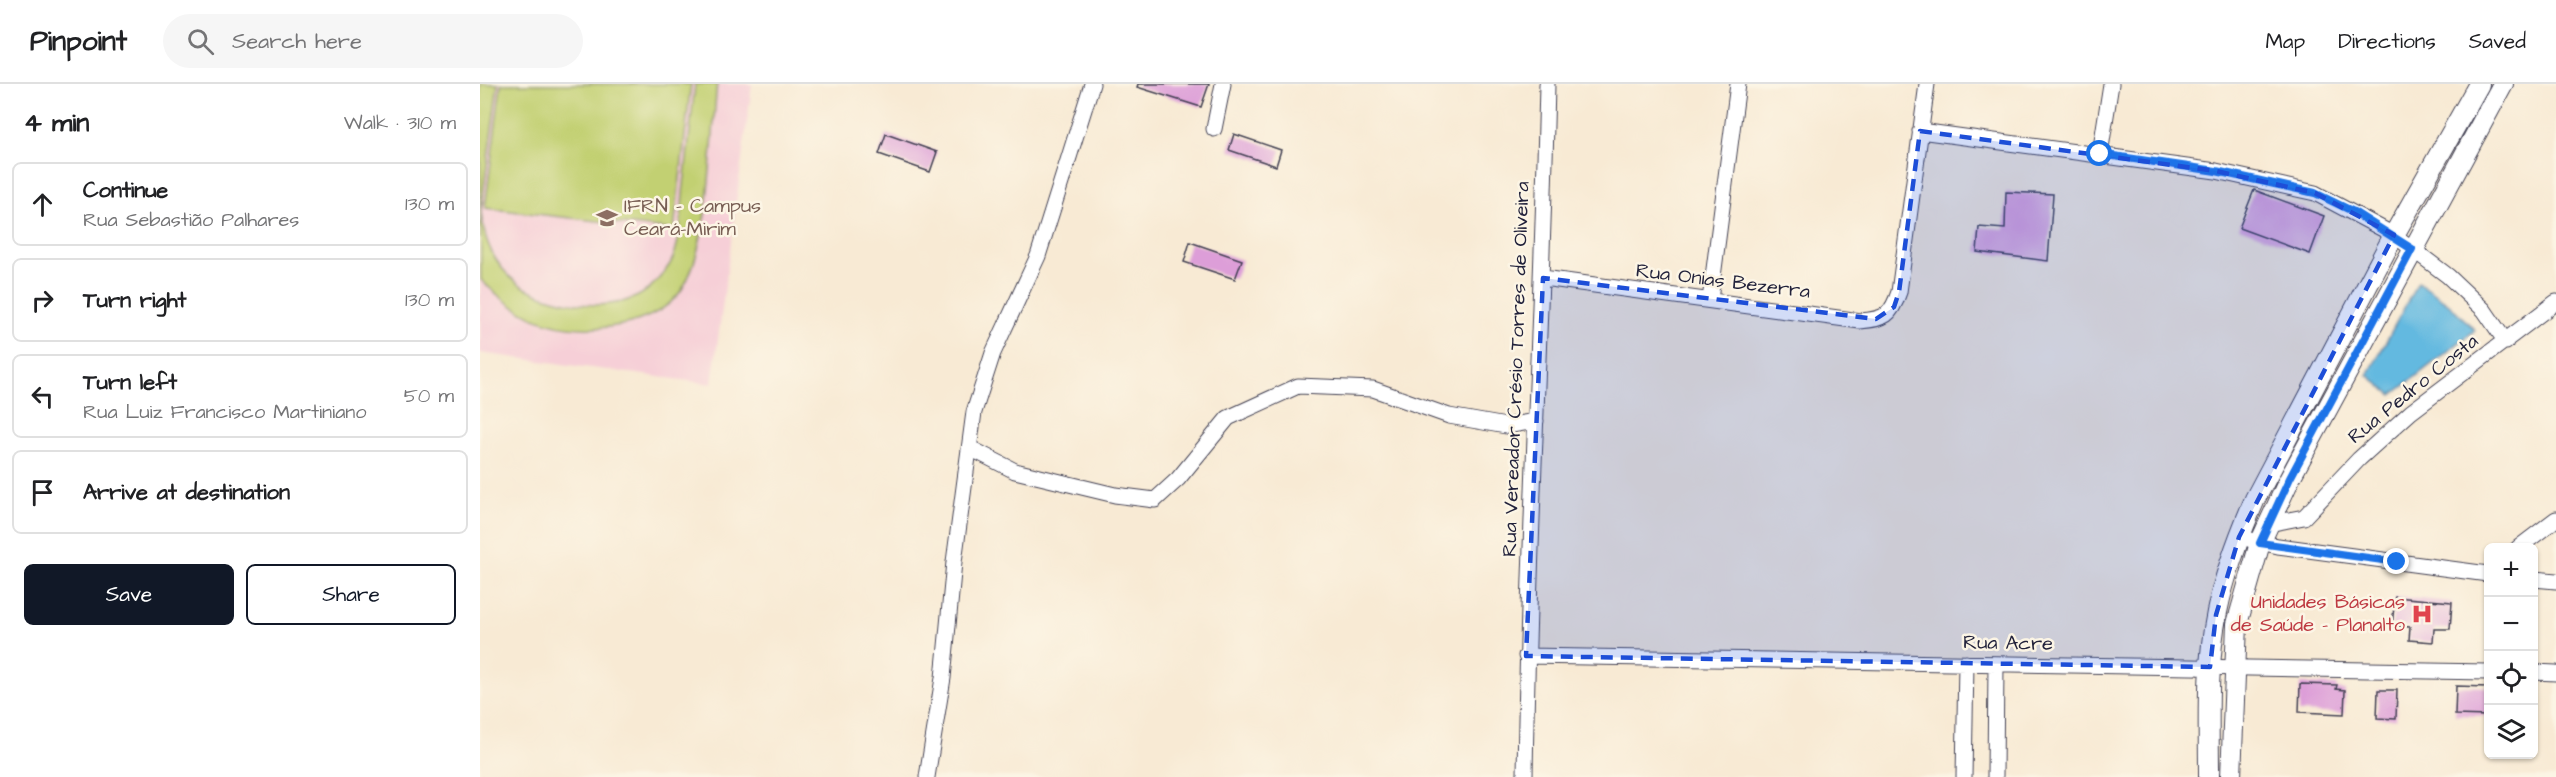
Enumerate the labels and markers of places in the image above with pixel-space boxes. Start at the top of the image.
place label: IFRN - Campus Ceará-Mirim [624,192,761,243]
school or university icon: IFRN - Campus Ceará-Mirim [595,206,619,230]
place label: Unidades Básicas de Saúde - Planalto [2231,588,2405,639]
hospital icon: Unidades Básicas de Saúde - Planalto [2410,602,2434,626]

